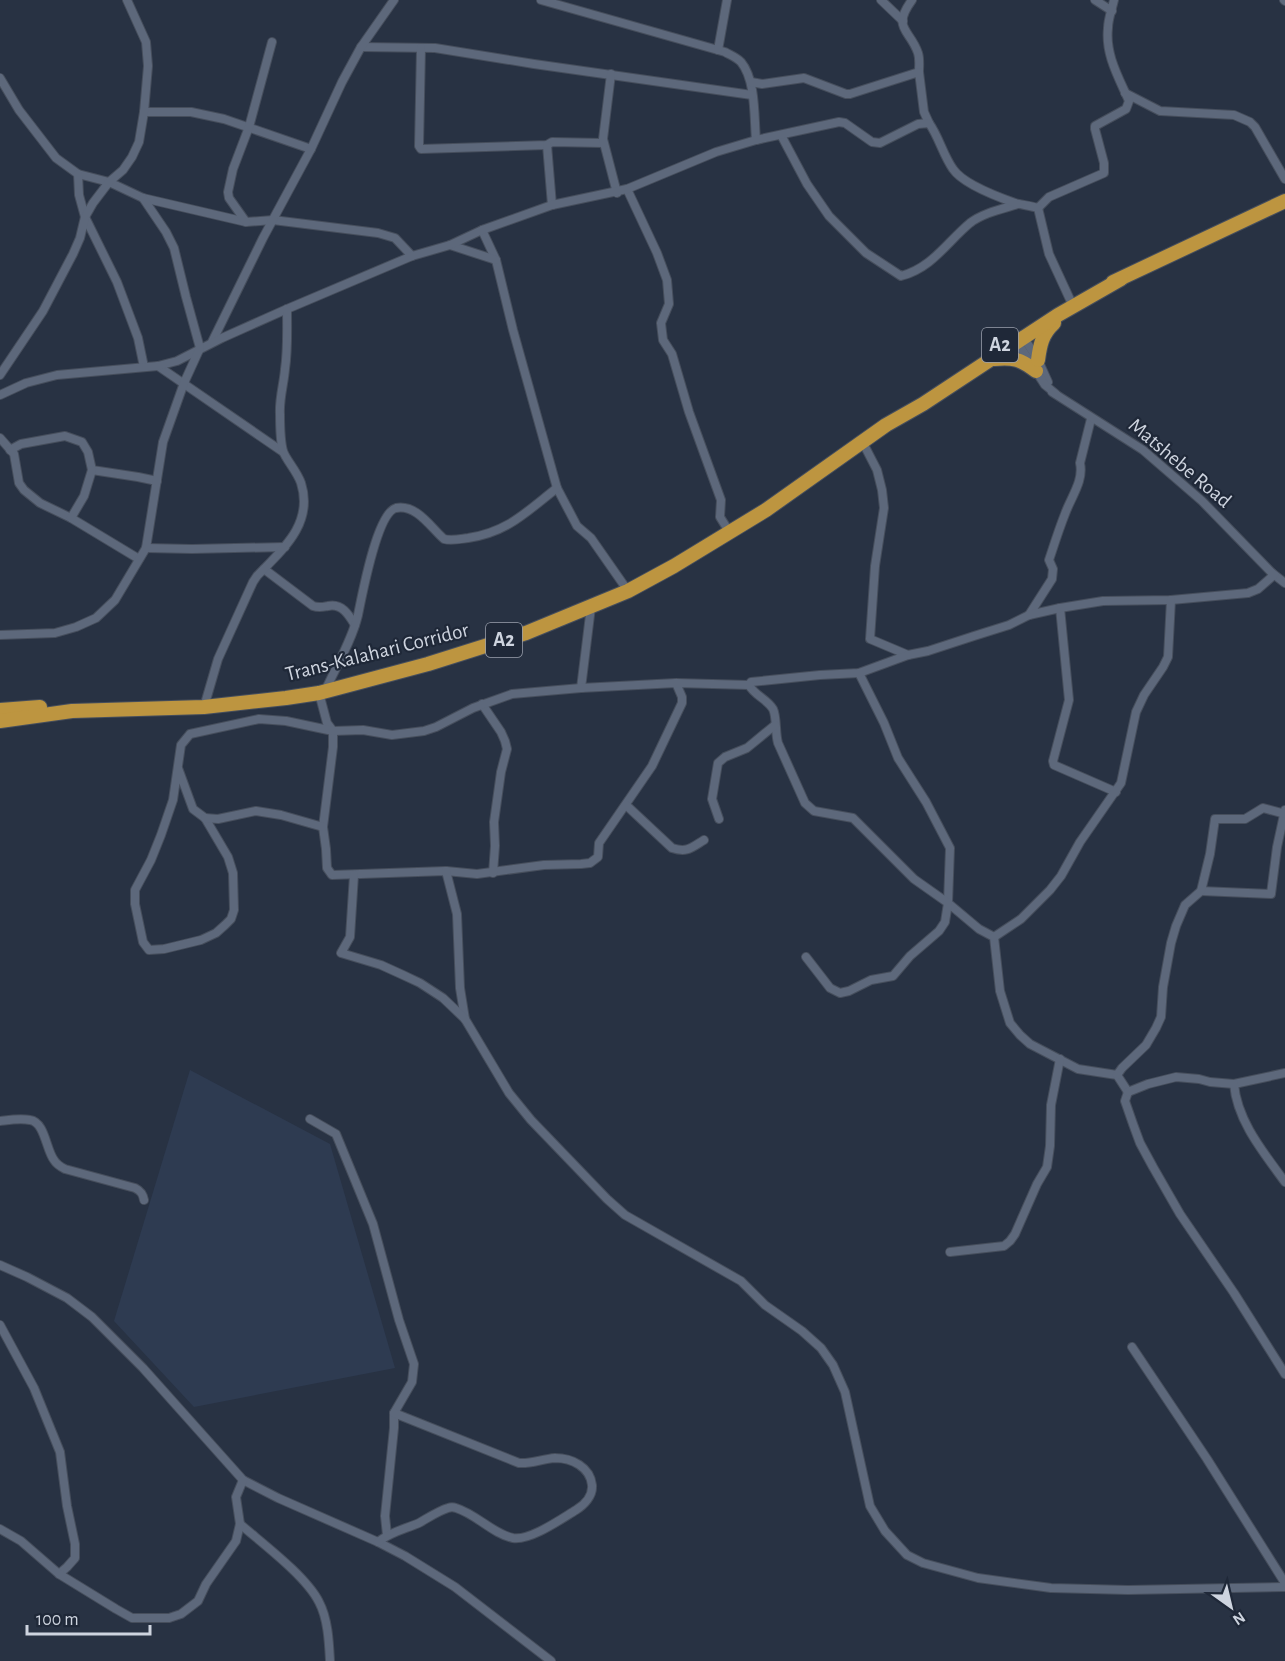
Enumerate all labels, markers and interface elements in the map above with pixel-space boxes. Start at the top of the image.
road number: A2 [982,328,1018,362]
street label: Matshebe Road [1125,414,1235,512]
street label: Trans-Kalahari Corridor [283,619,471,685]
road number: A2 [486,623,522,657]
north arrow [1201,1577,1261,1637]
scale bar [27,1598,150,1636]
text: N [1230,1609,1248,1628]
text: 100 m [36,1611,79,1629]

